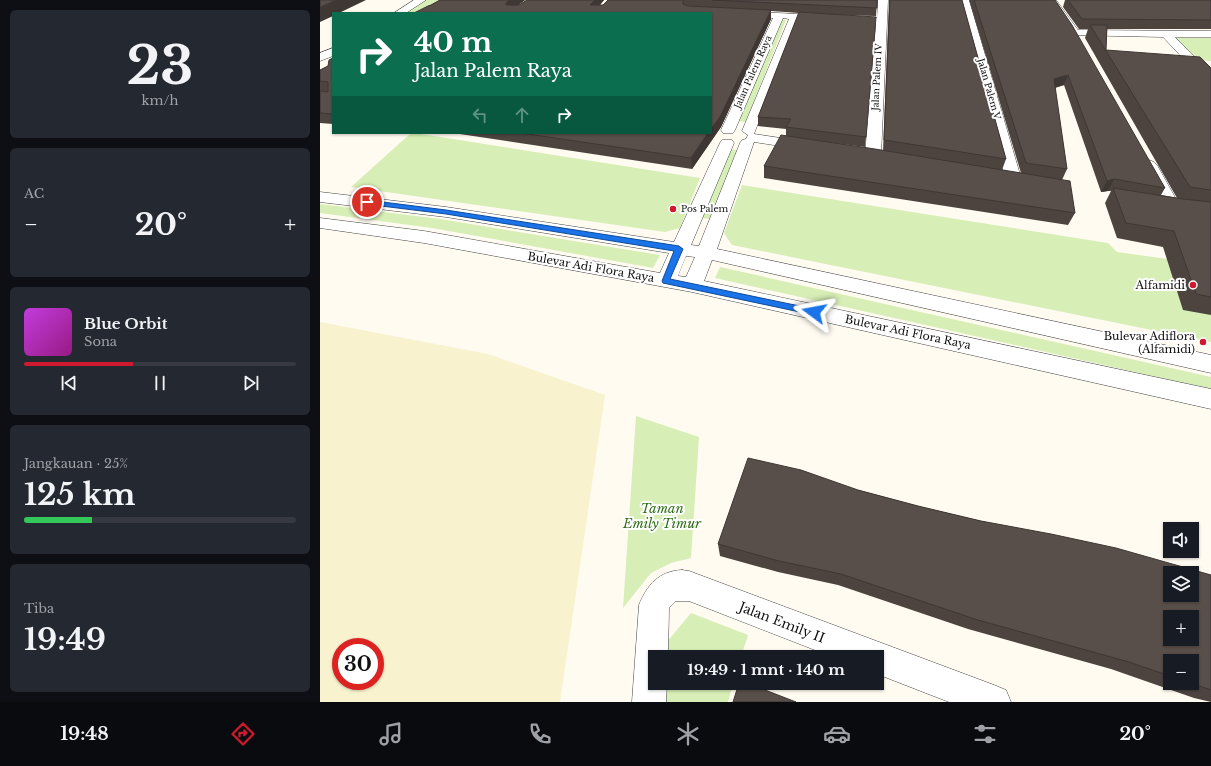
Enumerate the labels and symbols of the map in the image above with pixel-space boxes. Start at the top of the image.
street label: Jalan Palem Raya [731,34,774,111]
street label: Jalan Palem IV [869,42,884,112]
street label: Jalan Palem V [975,56,1004,122]
pin [350,185,384,219]
place label: Pos Palem [681,203,729,214]
marker: Pos Palem [668,204,678,214]
street label: Bulevar Adi Flora Raya [526,249,656,285]
place label: Alfamidi [1135,278,1185,292]
marker: Alfamidi [1188,280,1198,290]
position arrow [793,291,835,333]
street label: Bulevar Adi Flora Raya [844,312,973,352]
place label: Bulevar Adiflora (Alfamidi) [1104,329,1196,356]
marker: Bulevar Adiflora (Alfamidi) [1198,337,1208,347]
park label: Taman Emily Timur [622,500,702,532]
street label: Jalan Emily II [735,598,827,647]
speed limit sign: 30 [332,638,384,690]

